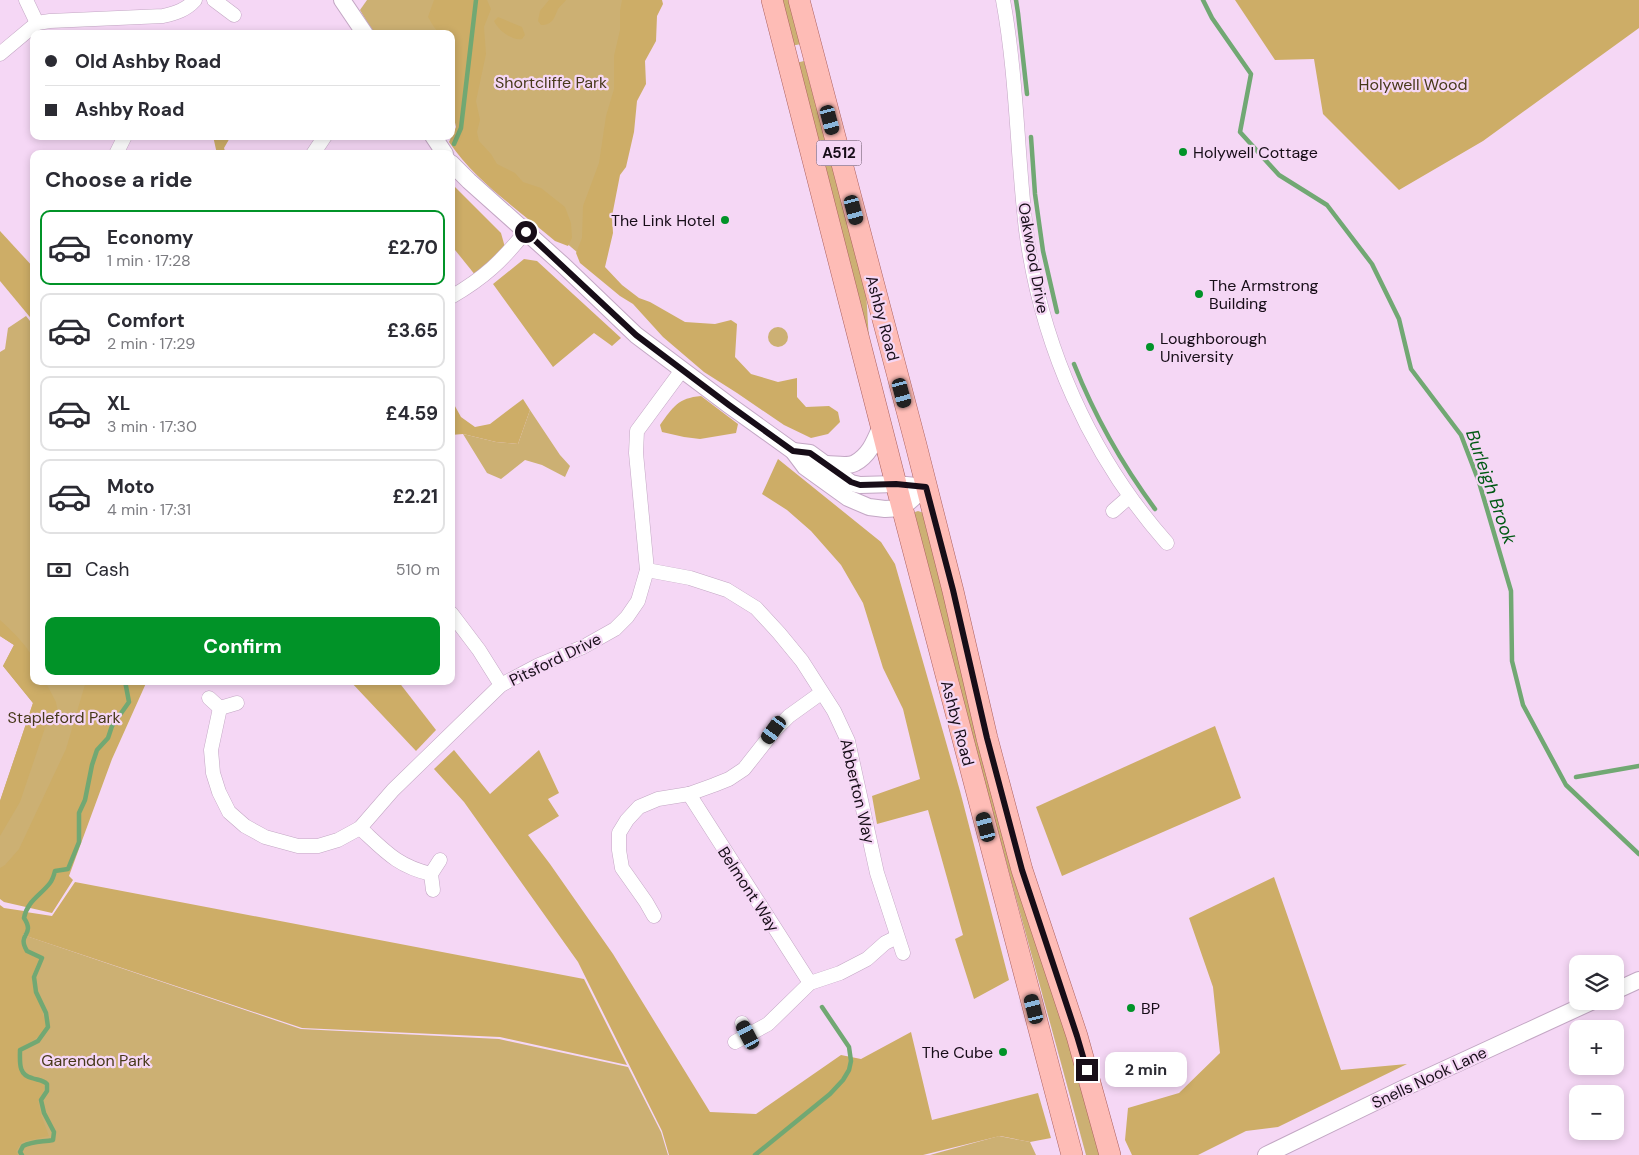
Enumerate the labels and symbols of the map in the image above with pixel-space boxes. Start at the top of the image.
park label: Shortcliffe Park [495,72,607,93]
park label: Holywell Wood [1359,74,1467,95]
car [818,104,841,136]
road number: A512 [816,140,862,166]
place label: Holywell Cottage [1193,142,1318,163]
marker: Holywell Cottage [1177,146,1189,158]
car [842,194,865,226]
street label: Oakwood Drive [1013,201,1054,315]
place label: The Link Hotel [611,210,715,231]
marker: The Link Hotel [719,214,731,226]
route start [515,221,537,243]
street label: Ashby Road [861,273,904,363]
place label: The Armstrong Building [1209,275,1319,314]
marker: The Armstrong Building [1193,288,1205,300]
place label: Loughborough University [1160,328,1267,367]
marker: Loughborough University [1144,341,1156,353]
car [890,377,913,409]
water label: Burleigh Brook [1460,426,1522,548]
street label: Pitsford Drive [506,628,605,691]
street label: Ashby Road [936,678,979,768]
park label: Stapleford Park [7,707,121,728]
car [759,713,788,747]
street label: Abberton Way [835,737,880,846]
car [974,811,997,843]
street label: Belmont Way [713,843,784,936]
car [1023,993,1044,1025]
place label: BP [1141,998,1160,1019]
marker: BP [1125,1002,1137,1014]
car [734,1018,761,1052]
place label: The Cube [922,1042,993,1063]
street label: Snells Nook Lane [1368,1042,1490,1113]
marker: The Cube [997,1046,1009,1058]
park label: Garendon Park [41,1050,151,1071]
callout: 2 min [1104,1052,1187,1088]
route end [1076,1059,1098,1081]

